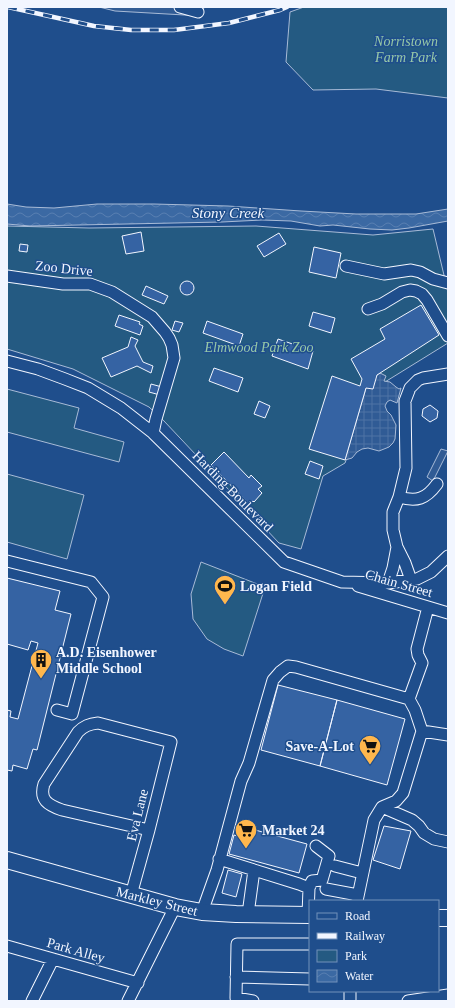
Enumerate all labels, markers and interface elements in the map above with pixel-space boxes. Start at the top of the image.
park label: Norristown Farm Park [373,34,438,65]
water label: Stony Creek [192,205,265,221]
street label: Zoo Drive [34,258,94,279]
park label: Elmwood Park Zoo [204,340,313,355]
street label: Harding Boulevard [189,448,276,535]
street label: Chain Street [363,567,434,600]
sports icon: Logan Field [212,573,238,606]
place label: Logan Field [240,579,312,594]
place label: A.D. Eisenhower Middle School [56,645,157,676]
building icon: A.D. Eisenhower Middle School [28,647,54,680]
supermarket icon: Save-A-Lot [357,733,383,766]
place label: Save-A-Lot [286,739,354,754]
street label: Eva Lane [124,787,151,843]
supermarket icon: Market 24 [233,817,259,850]
place label: Market 24 [262,823,325,838]
street label: Markley Street [115,884,199,919]
legend [309,900,439,992]
text: Road [345,909,370,923]
text: Railway [345,929,385,943]
street label: Park Alley [45,935,107,966]
text: Park [345,949,367,963]
text: Water [345,969,373,983]

